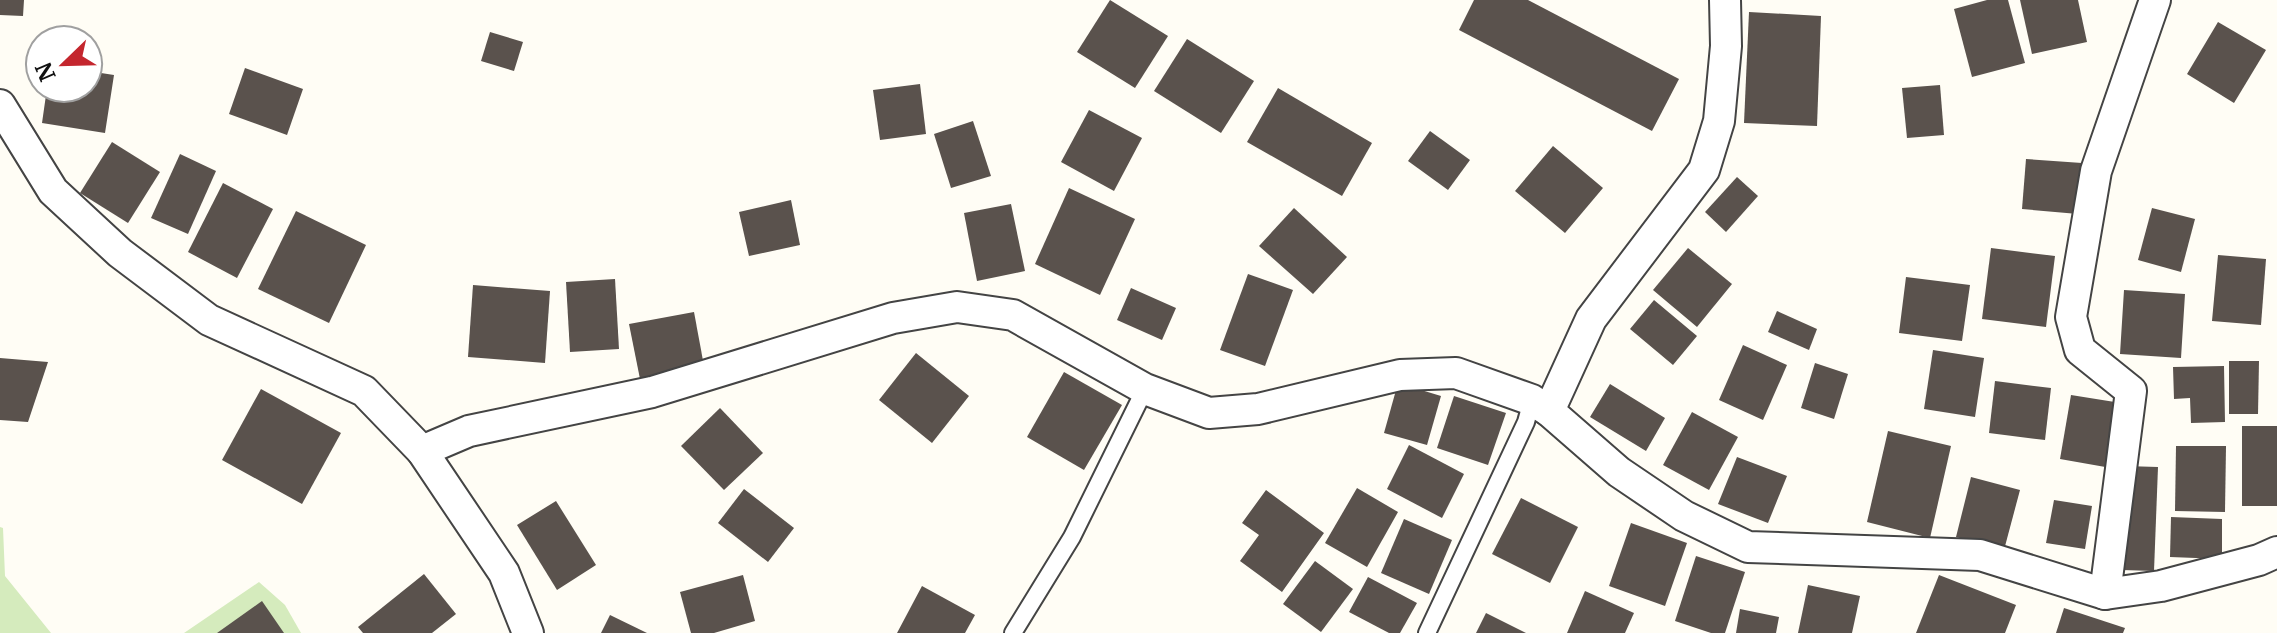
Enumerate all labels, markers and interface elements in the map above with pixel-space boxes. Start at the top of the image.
north arrow [24,24,104,104]
text: N [29,58,62,85]

